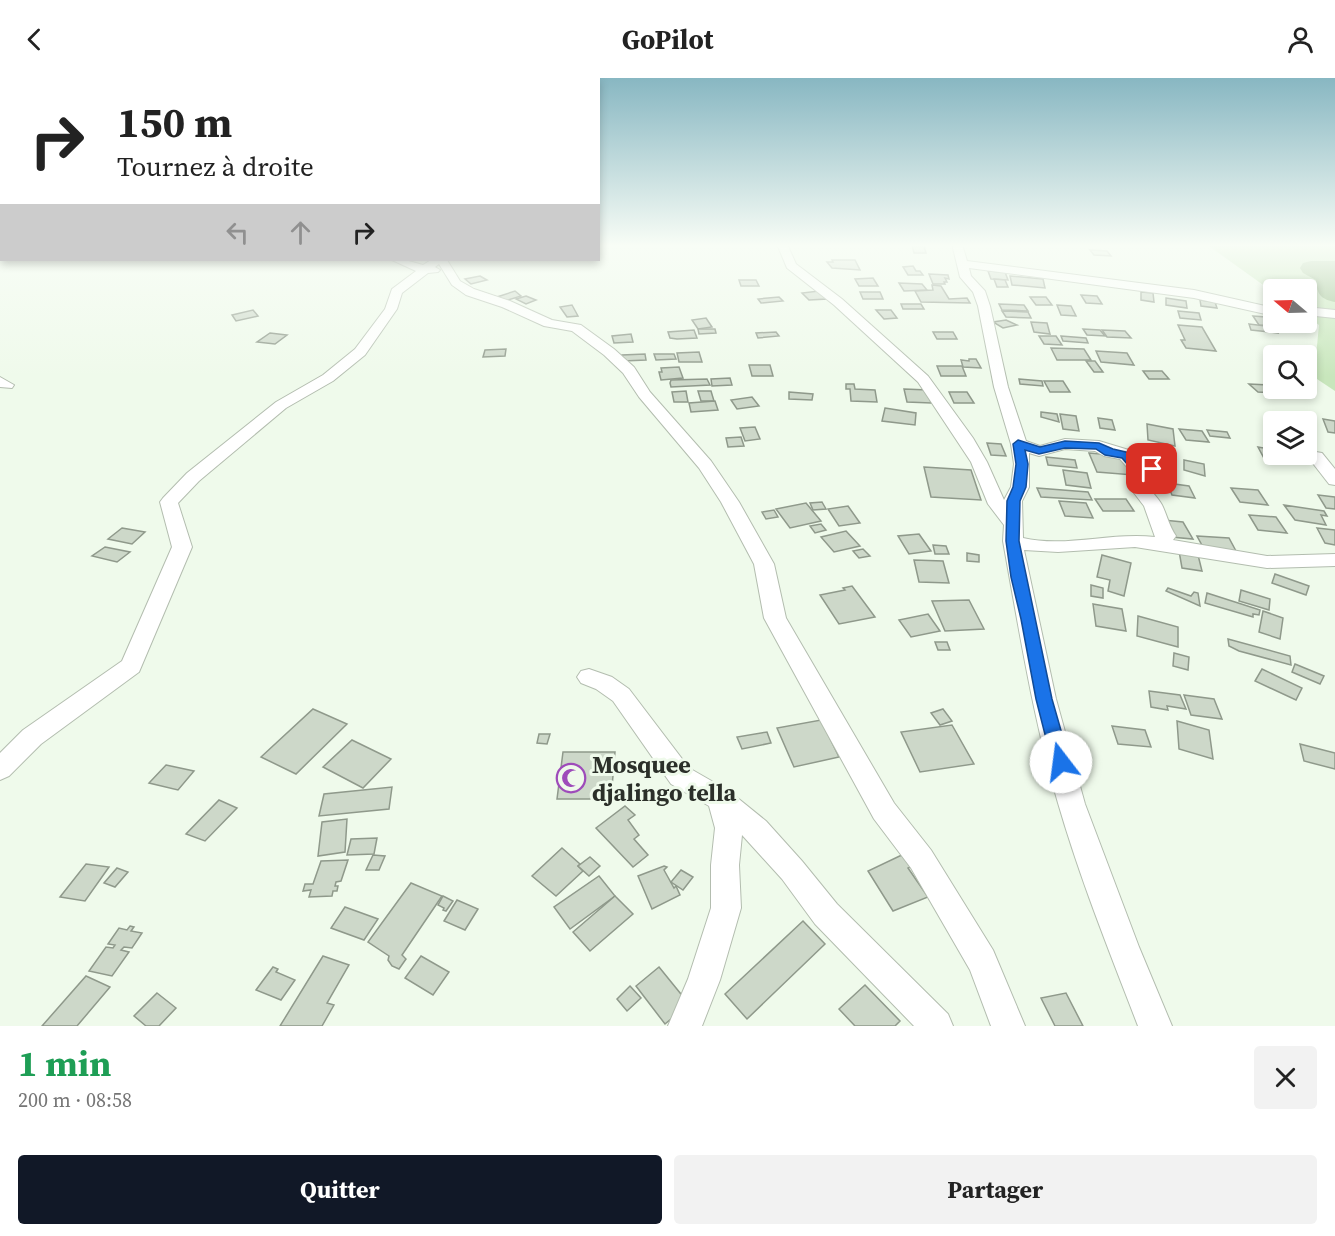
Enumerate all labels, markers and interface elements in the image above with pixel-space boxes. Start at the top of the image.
text: GoPilot [622,21,713,58]
icon: back [18,23,51,56]
icon: person [1284,23,1317,56]
text: 150 m [117,93,232,151]
icon: right [18,102,96,180]
text: Tournez à droite [117,148,314,185]
icon: left [221,216,254,249]
icon: ahead [284,216,317,249]
icon: right [347,216,380,249]
north arrow [1263,279,1317,333]
map controls [1263,279,1317,465]
button: search [1263,345,1317,399]
button: layers [1263,411,1317,465]
pin [1126,443,1177,494]
icon: arrive [1135,452,1168,485]
position arrow [1029,730,1093,794]
place label: Mosquee djalingo tella [592,748,737,809]
mosque icon: Mosquee djalingo tella [555,762,587,794]
text: 1 min [18,1039,111,1088]
button: close [1254,1046,1317,1109]
text: 200 m · 08:58 [18,1086,132,1114]
button: Quitter [18,1155,662,1224]
button: Partager [674,1155,1317,1224]

